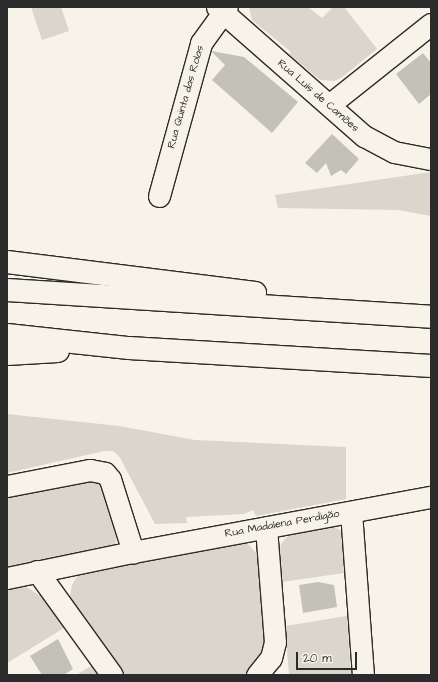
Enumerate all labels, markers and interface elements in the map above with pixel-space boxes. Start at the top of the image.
street label: Rua Quinta das Rolas [165,44,207,150]
street label: Rua Luís de Camões [274,57,362,135]
street label: Rua Madalena Perdigão [224,507,340,541]
scale bar [298,644,359,670]
text: 20 m [303,650,332,667]

